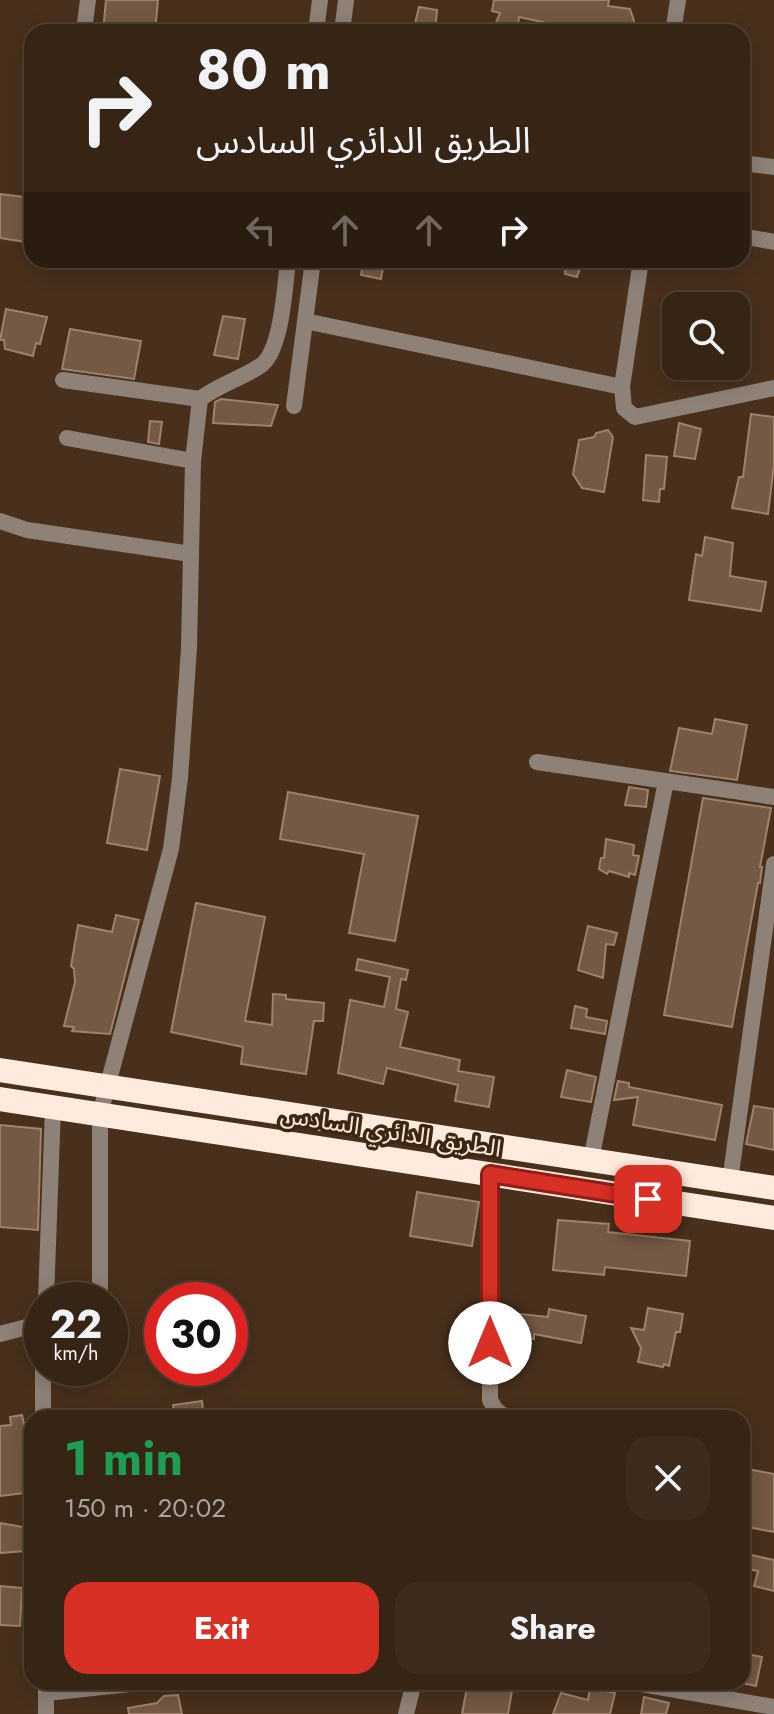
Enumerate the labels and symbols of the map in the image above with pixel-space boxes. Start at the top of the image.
street label: الطريق الدائري السادس [278,1096,504,1167]
pin [614,1165,682,1233]
speed limit sign: 30 [144,1282,248,1386]
position arrow [448,1301,532,1385]

